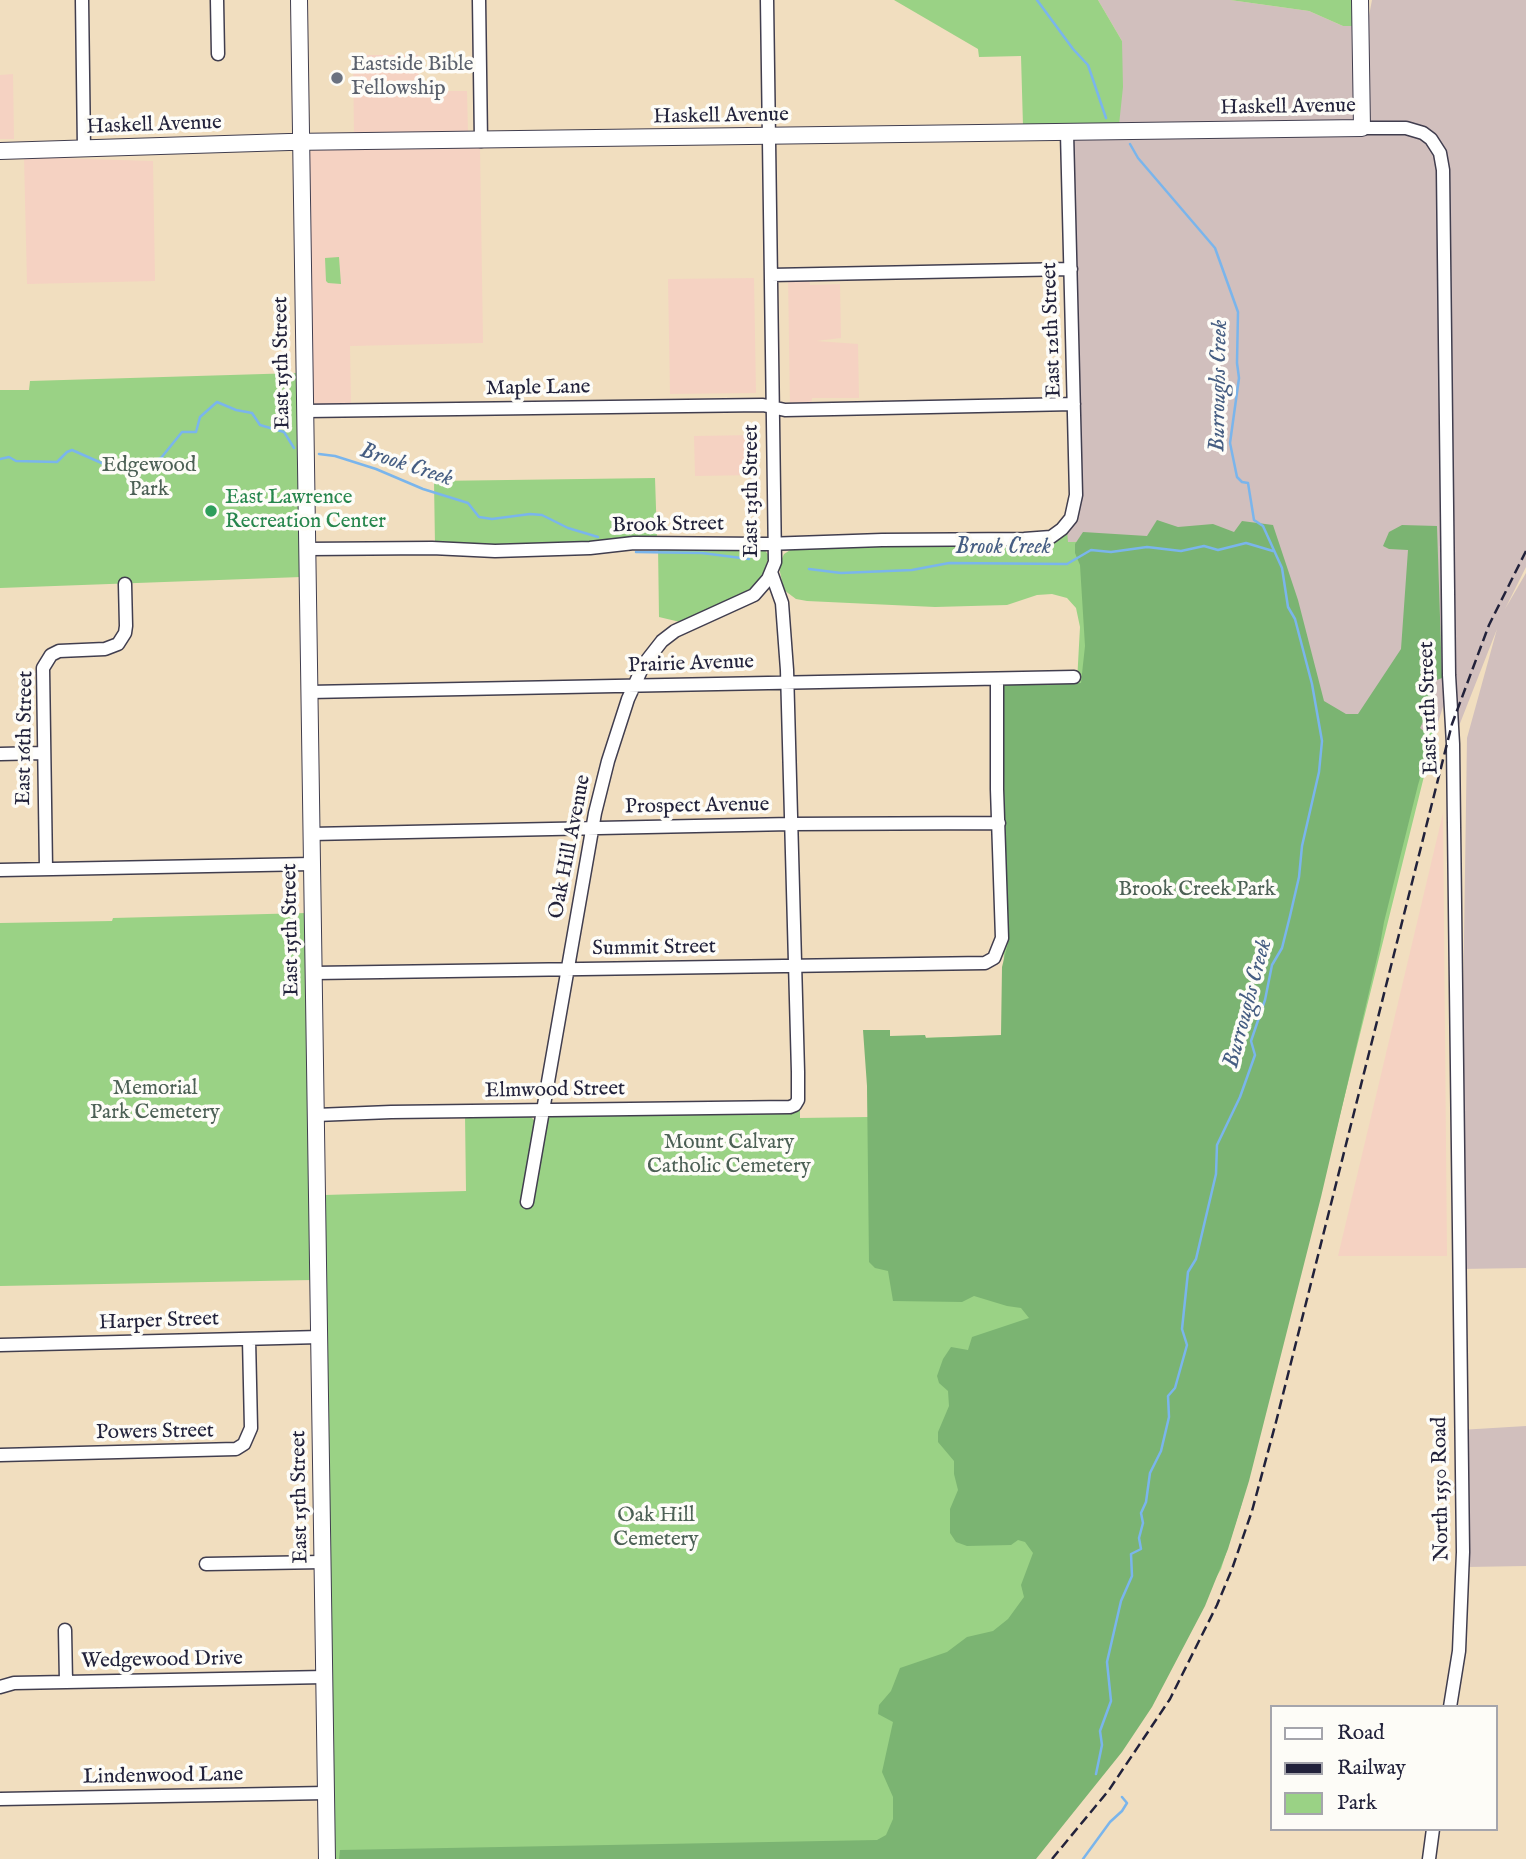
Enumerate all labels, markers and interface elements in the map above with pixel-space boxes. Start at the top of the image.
place label: Eastside Bible Fellowship [351,53,473,103]
marker: Eastside Bible Fellowship [329,70,345,86]
street label: Haskell Avenue [1220,94,1356,122]
street label: Haskell Avenue [653,103,789,131]
street label: Haskell Avenue [86,111,222,141]
street label: East 12th Street [1038,262,1068,398]
street label: East 15th Street [269,296,297,430]
water label: Burroughs Creek [1205,320,1235,452]
street label: Maple Lane [485,375,591,403]
street label: East 13th Street [740,424,766,558]
water label: Brook Creek [356,438,456,494]
park label: Edgewood Park [102,454,196,504]
place label: East Lawrence Recreation Center [225,486,386,536]
marker: East Lawrence Recreation Center [203,503,219,519]
street label: Brook Street [612,512,724,540]
water label: Brook Creek [955,534,1051,562]
street label: East 11th Street [1415,641,1445,775]
street label: Prairie Avenue [628,650,754,680]
street label: East 16th Street [12,670,40,806]
street label: Oak Hill Avenue [545,773,597,921]
street label: Prospect Avenue [625,793,769,821]
street label: East 15th Street [278,863,306,997]
park label: Brook Creek Park [1118,878,1276,904]
street label: Summit Street [592,935,716,963]
water label: Burroughs Creek [1219,936,1279,1072]
park label: Memorial Park Cemetery [90,1077,220,1127]
street label: Elmwood Street [485,1077,625,1105]
park label: Mount Calvary Catholic Cemetery [647,1131,811,1181]
street label: Harper Street [98,1307,220,1337]
street label: North 1550 Road [1428,1416,1456,1562]
street label: Powers Street [96,1419,214,1447]
street label: East 15th Street [287,1430,315,1564]
park label: Oak Hill Cemetery [613,1504,699,1554]
street label: Wedgewood Drive [81,1647,243,1675]
legend [1270,1705,1498,1831]
text: Road [1337,1720,1384,1747]
text: Railway [1337,1755,1406,1782]
street label: Lindenwood Lane [83,1763,243,1791]
text: Park [1337,1790,1377,1817]

